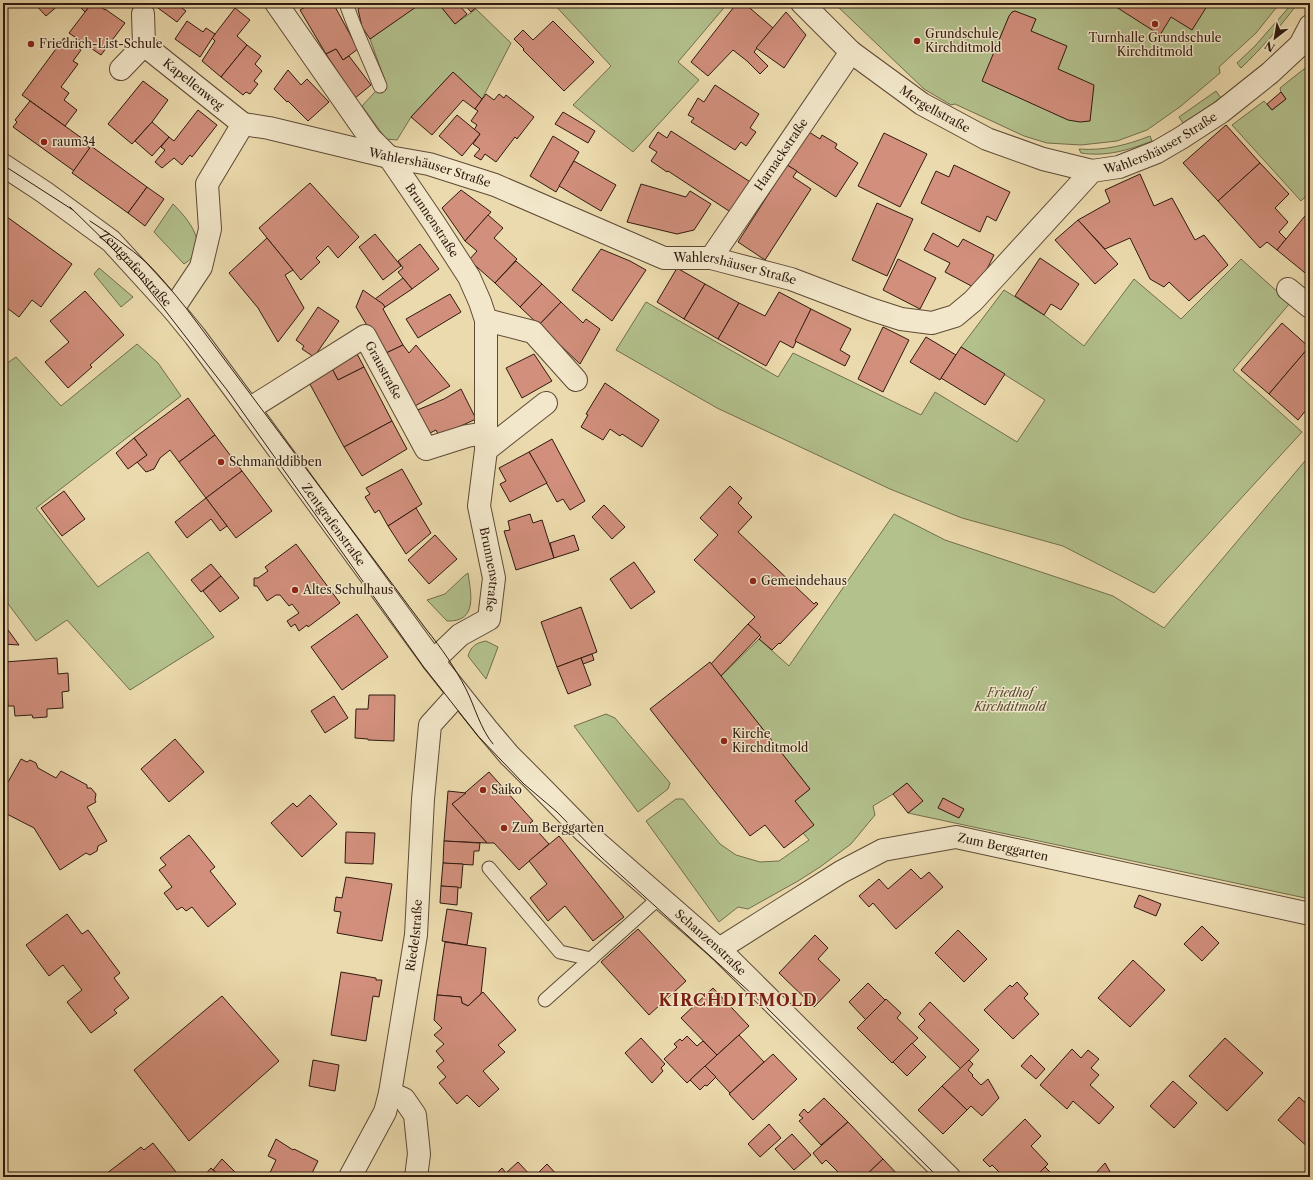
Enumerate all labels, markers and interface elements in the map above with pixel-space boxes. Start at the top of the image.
north arrow [1255,18,1295,58]
marker: Turnhalle Grundschule Kirchditmold [1150,19,1160,29]
place label: Grundschule Kirchditmold [925,26,1002,55]
place label: Turnhalle Grundschule Kirchditmold [1088,30,1222,59]
place label: Friedrich-List-Schule [39,36,163,51]
marker: Grundschule Kirchditmold [912,36,922,46]
text: N [1262,38,1278,55]
marker: Friedrich-List-Schule [26,39,36,49]
street label: Kapellenweg [160,55,228,113]
street label: Mergellstraße [897,82,973,136]
street label: Wahlershäuser Straße [1101,109,1220,176]
street label: Harnackstraße [751,115,811,194]
place label: raum34 [52,134,95,149]
marker: raum34 [39,137,49,147]
street label: Wahlershäuser Straße [366,144,493,190]
street label: Brunnenstraße [402,180,462,260]
street label: Zentgrafenstraße [97,227,175,310]
street label: Wahlershäuser Straße [672,250,799,288]
street label: Graustraße [362,338,406,402]
place label: Schmanddibben [229,454,322,469]
marker: Schmanddibben [216,457,226,467]
street label: Zentgrafenstraße [299,480,369,569]
street label: Brunnenstraße [477,526,502,613]
place label: Gemeindehaus [761,573,847,588]
marker: Gemeindehaus [748,576,758,586]
place label: Altes Schulhaus [302,582,393,597]
marker: Altes Schulhaus [290,585,300,595]
park label: Friedhof Kirchditmold [973,685,1048,714]
place label: Kirche Kirchditmold [732,726,809,755]
marker: Kirche Kirchditmold [719,736,729,746]
place label: Saiko [491,782,522,797]
marker: Saiko [478,785,488,795]
place label: Zum Berggarten [512,820,605,835]
marker: Zum Berggarten [499,823,509,833]
street label: Zum Berggarten [956,830,1050,864]
street label: Riedelstraße [402,899,425,973]
street label: Schanzenstraße [672,906,750,979]
district label: KIRCHDITMOLD [658,990,818,1010]

